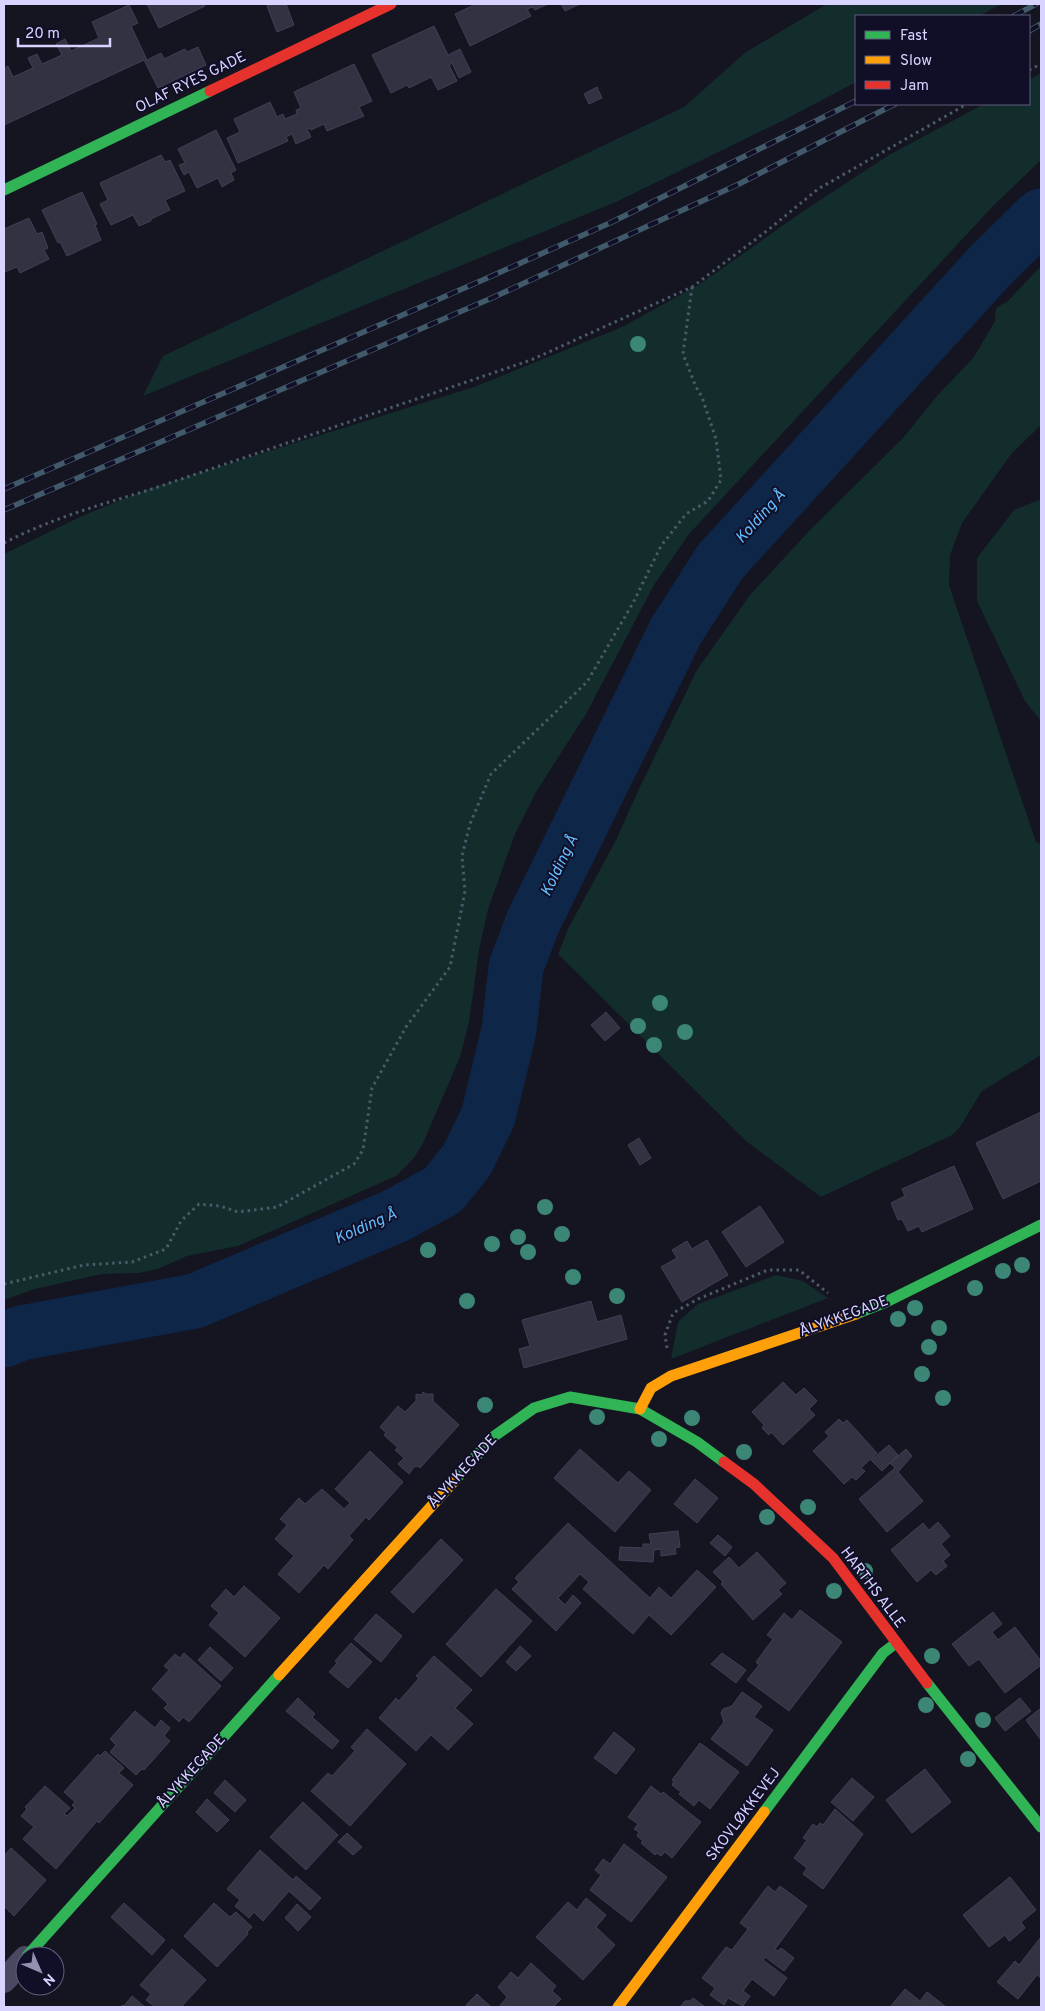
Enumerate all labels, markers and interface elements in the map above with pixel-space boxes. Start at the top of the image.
scale bar [18,15,110,47]
legend [855,15,1030,105]
text: 20 m [25,25,60,44]
text: Fast [900,27,928,46]
street label: OLAF RYES GADE [133,48,249,118]
text: Slow [900,52,932,71]
text: Jam [900,77,929,96]
water label: Kolding Å [731,485,790,548]
water label: Kolding Å [536,832,583,900]
water label: Kolding Å [331,1204,400,1250]
street label: ÅLYKKEGADE [797,1292,891,1342]
street label: ÅLYKKEGADE [424,1431,502,1513]
street label: HARTHS ALLE [835,1544,909,1632]
street label: ÅLYKKEGADE [154,1731,230,1813]
street label: SKOVLØKKEVEJ [703,1765,785,1865]
north arrow [15,1946,65,1996]
text: N [39,1970,58,1989]

